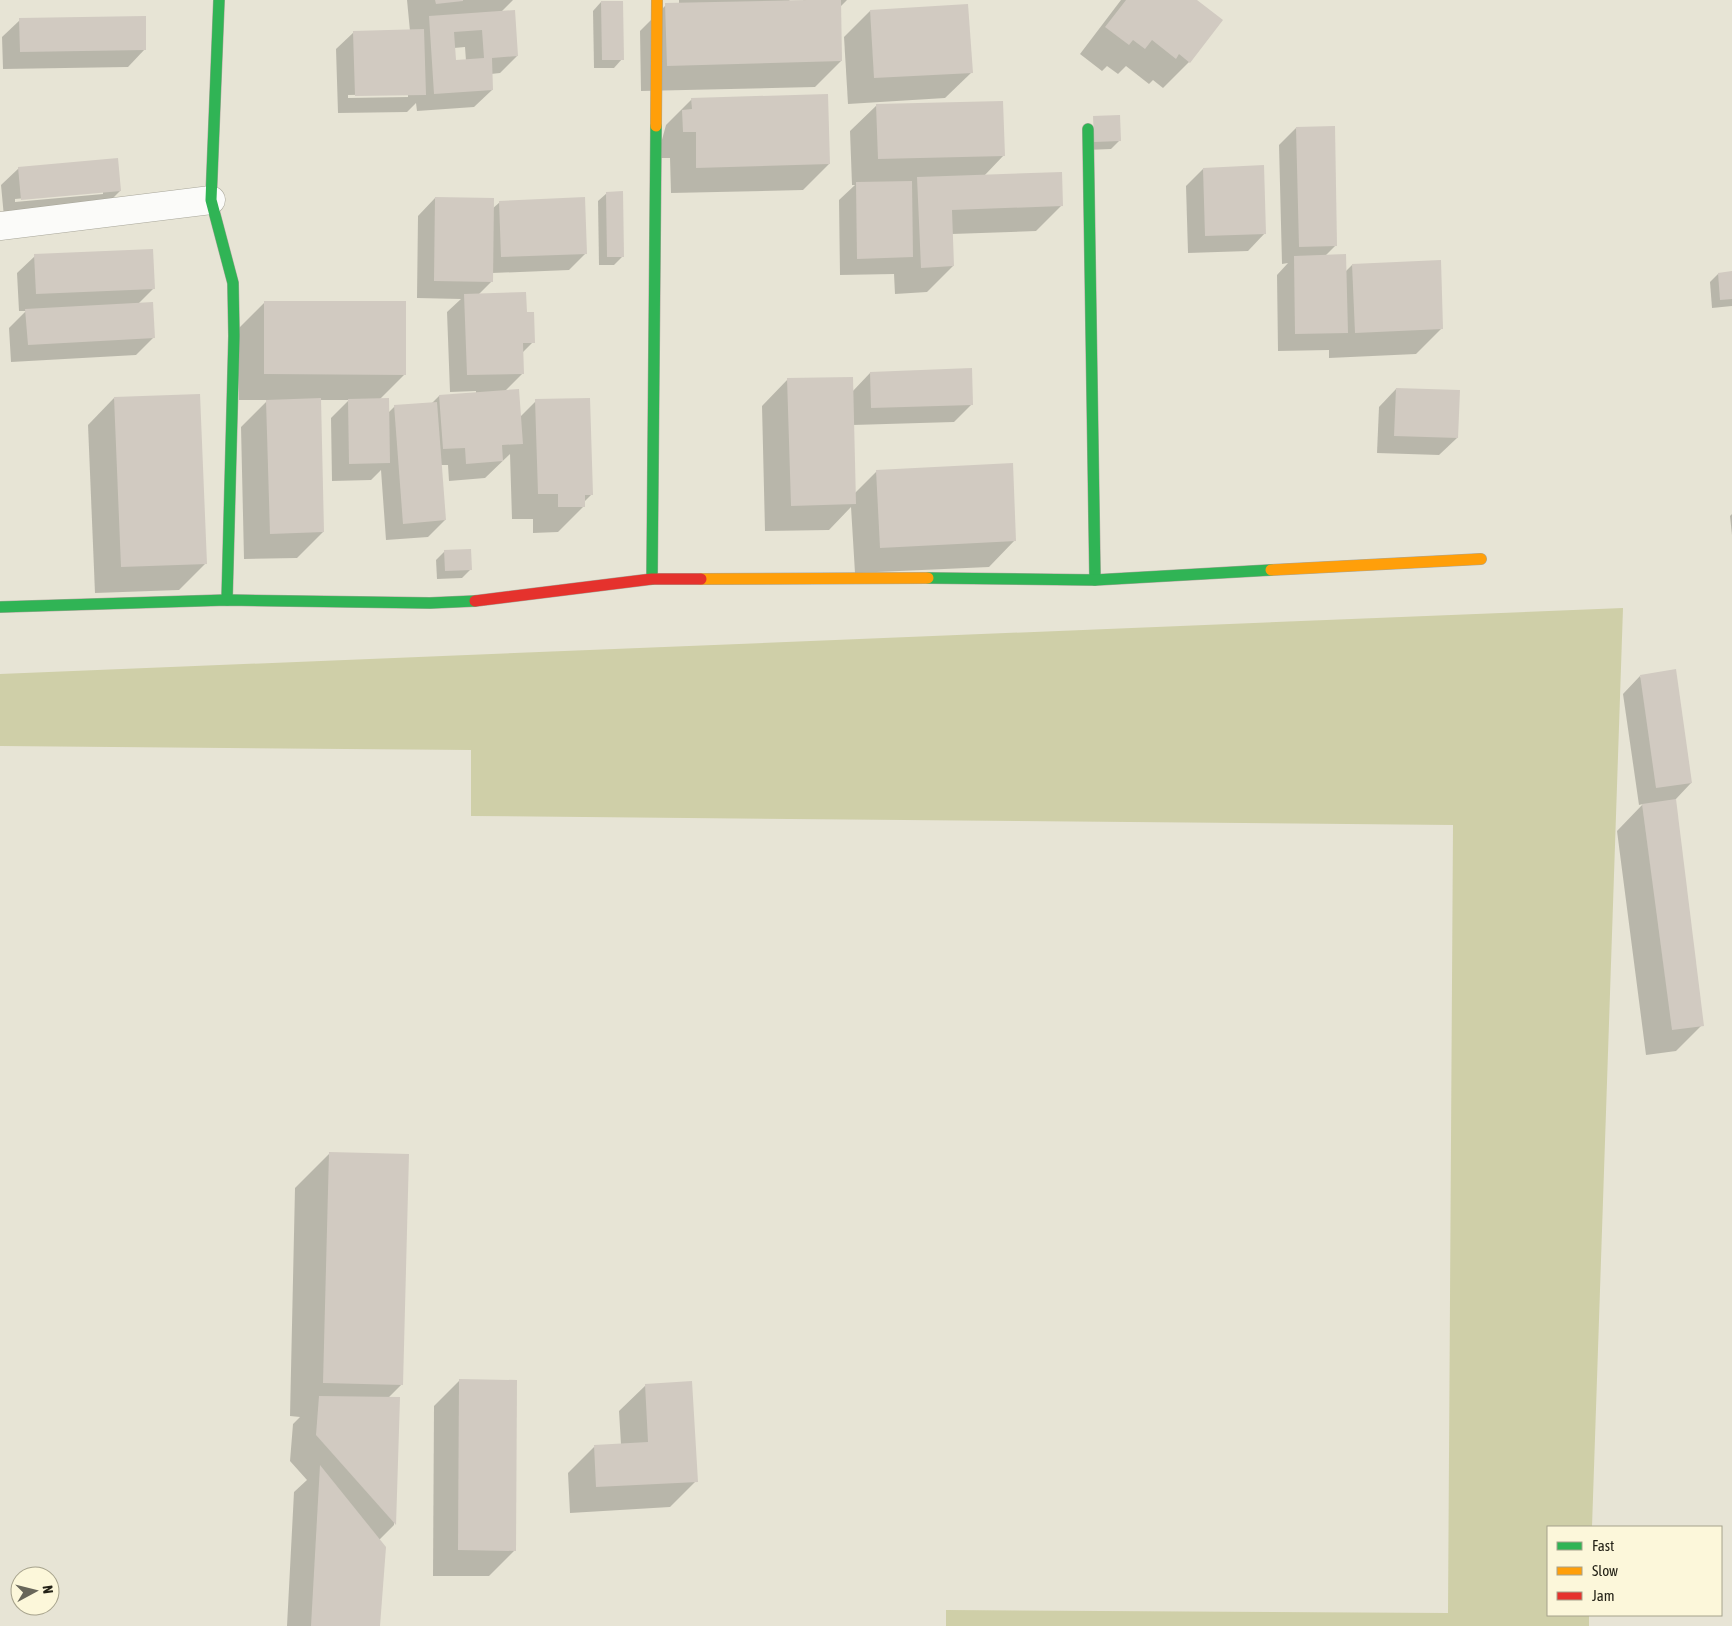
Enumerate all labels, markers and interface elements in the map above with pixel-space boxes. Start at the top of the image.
legend [1547,1526,1722,1616]
text: Fast [1592,1537,1614,1554]
text: Slow [1592,1562,1618,1579]
north arrow [10,1566,60,1616]
text: N [39,1584,56,1594]
text: Jam [1592,1587,1615,1604]

